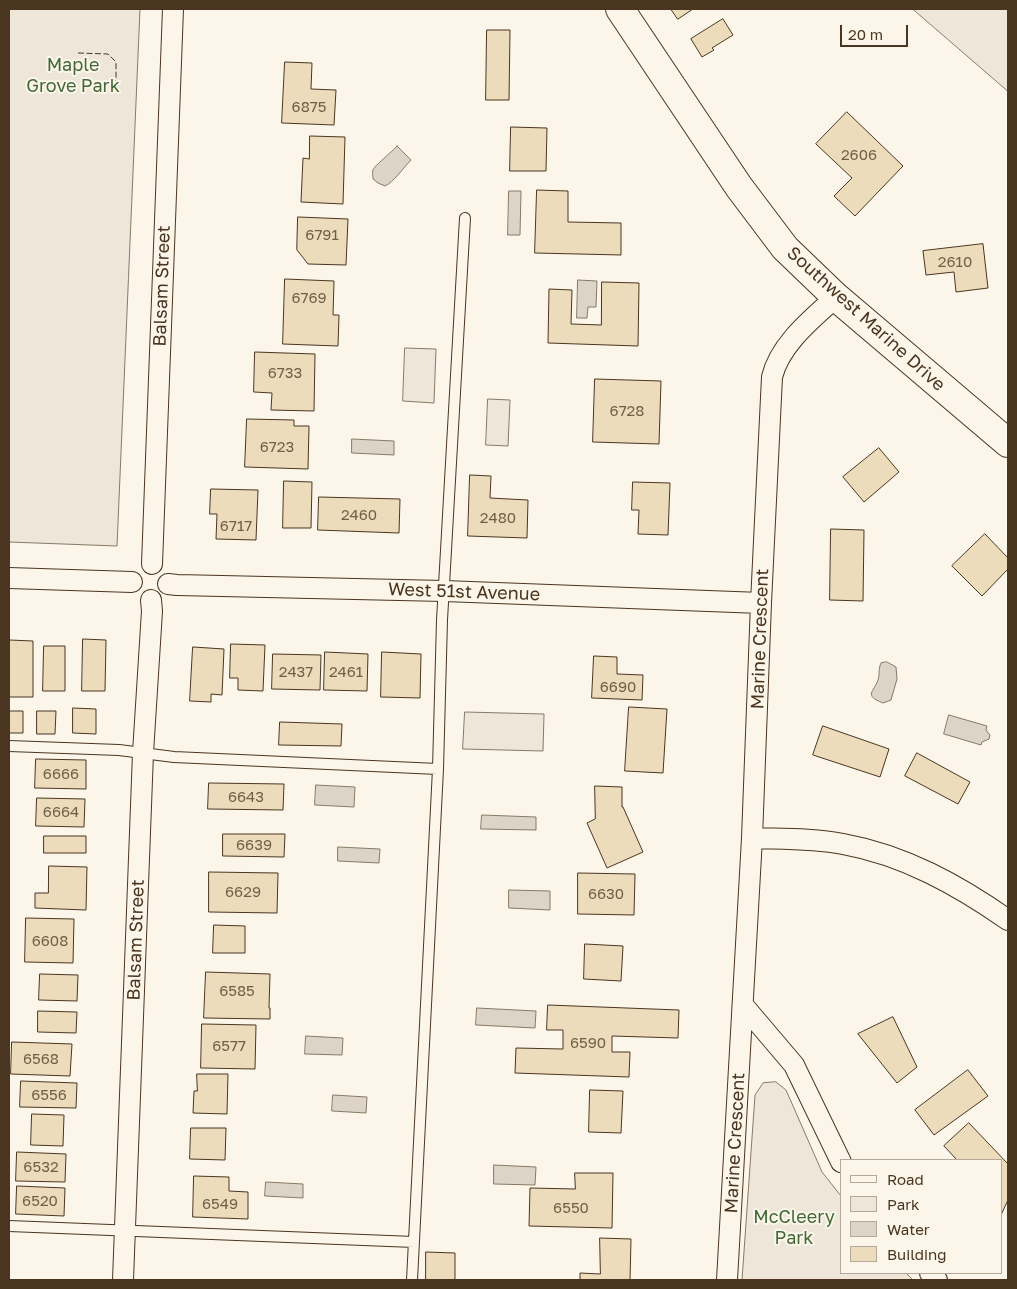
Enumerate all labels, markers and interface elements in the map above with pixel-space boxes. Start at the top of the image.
scale bar [842,15,910,47]
text: 20 m [848,25,883,43]
park label: Maple Grove Park [26,54,120,96]
house number: 6875 [292,98,326,116]
house number: 2606 [841,146,877,164]
street label: Balsam Street [149,225,175,347]
house number: 6791 [305,226,339,244]
street label: Southwest Marine Drive [782,242,950,396]
house number: 2610 [938,253,972,271]
house number: 6769 [291,289,327,307]
house number: 6733 [268,364,302,382]
house number: 6728 [610,402,644,420]
house number: 6723 [260,438,294,456]
house number: 2460 [341,506,377,524]
house number: 2480 [480,509,516,527]
house number: 6717 [220,517,252,535]
street label: Marine Crescent [747,568,773,710]
street label: West 51st Avenue [388,579,540,605]
house number: 2437 [279,663,313,681]
house number: 2461 [329,663,363,681]
house number: 6690 [600,678,636,696]
house number: 6666 [43,765,79,783]
house number: 6643 [228,788,264,806]
house number: 6664 [43,803,79,821]
house number: 6639 [236,836,272,854]
street label: Balsam Street [123,879,149,1001]
house number: 6629 [225,883,261,901]
house number: 6630 [588,885,624,903]
house number: 6608 [32,932,68,950]
house number: 6585 [219,982,255,1000]
house number: 6590 [570,1034,606,1052]
house number: 6577 [212,1037,246,1055]
house number: 6568 [23,1050,59,1068]
street label: Marine Crescent [721,1072,749,1214]
house number: 6556 [31,1086,67,1104]
house number: 6532 [23,1158,59,1176]
legend [840,1159,1002,1274]
text: Road [887,1170,924,1188]
house number: 6520 [22,1192,58,1210]
house number: 6549 [202,1195,238,1213]
text: Park [887,1195,919,1213]
house number: 6550 [553,1199,589,1217]
park label: McCleery Park [753,1206,835,1248]
text: Water [887,1220,930,1238]
text: Building [887,1245,947,1263]

